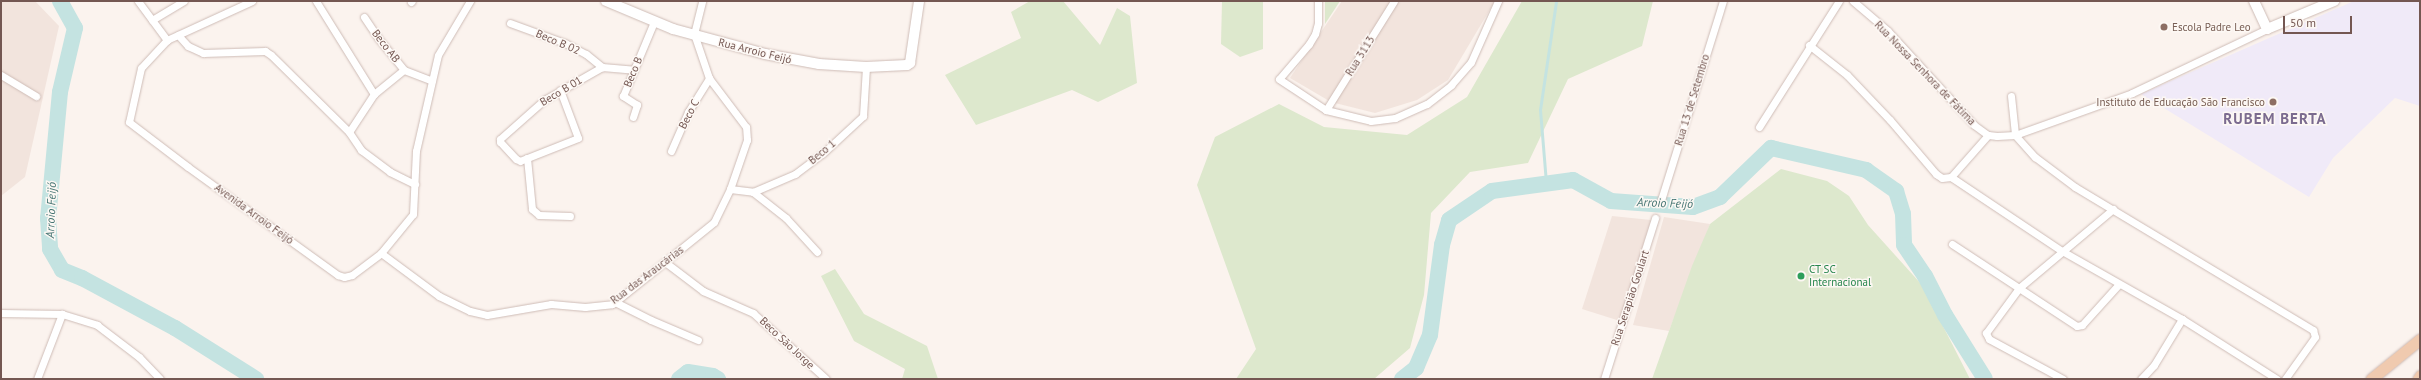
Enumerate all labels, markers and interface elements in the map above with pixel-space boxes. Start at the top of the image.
scale bar [2285,8,2354,34]
text: 50 m [2290,15,2316,30]
street label: Rua Nossa Senhora de Fátima [1872,18,1978,128]
place label: Escola Padre Leo [2172,20,2251,34]
marker: Escola Padre Leo [2159,22,2169,32]
street label: Beco AB [369,27,403,65]
street label: Beco B 02 [534,27,582,57]
street label: Rua 3113 [1343,34,1377,78]
street label: Rua Arroio Feijó [717,35,793,67]
street label: Rua 13 de Setembro [1672,53,1712,147]
street label: Beco B [621,55,645,89]
street label: Beco B 01 [538,73,584,109]
place label: Instituto de Educação São Francisco [2096,95,2265,109]
street label: Beco C [676,97,702,131]
marker: Instituto de Educação São Francisco [2268,97,2278,107]
district label: RUBEM BERTA [2223,110,2327,128]
street label: Beco 1 [806,137,838,167]
street label: Avenida Arroio Feijó [212,181,296,247]
water label: Arroio Feijó [43,182,59,238]
water label: Arroio Feijó [1637,195,1693,211]
street label: Rua das Araucárias [608,243,686,307]
street label: Rua Serapião Goulart [1608,249,1652,347]
place label: CT SC Internacional [1809,263,1871,289]
marker: CT SC Internacional [1796,271,1806,281]
street label: Beco São Jorge [757,314,817,372]

